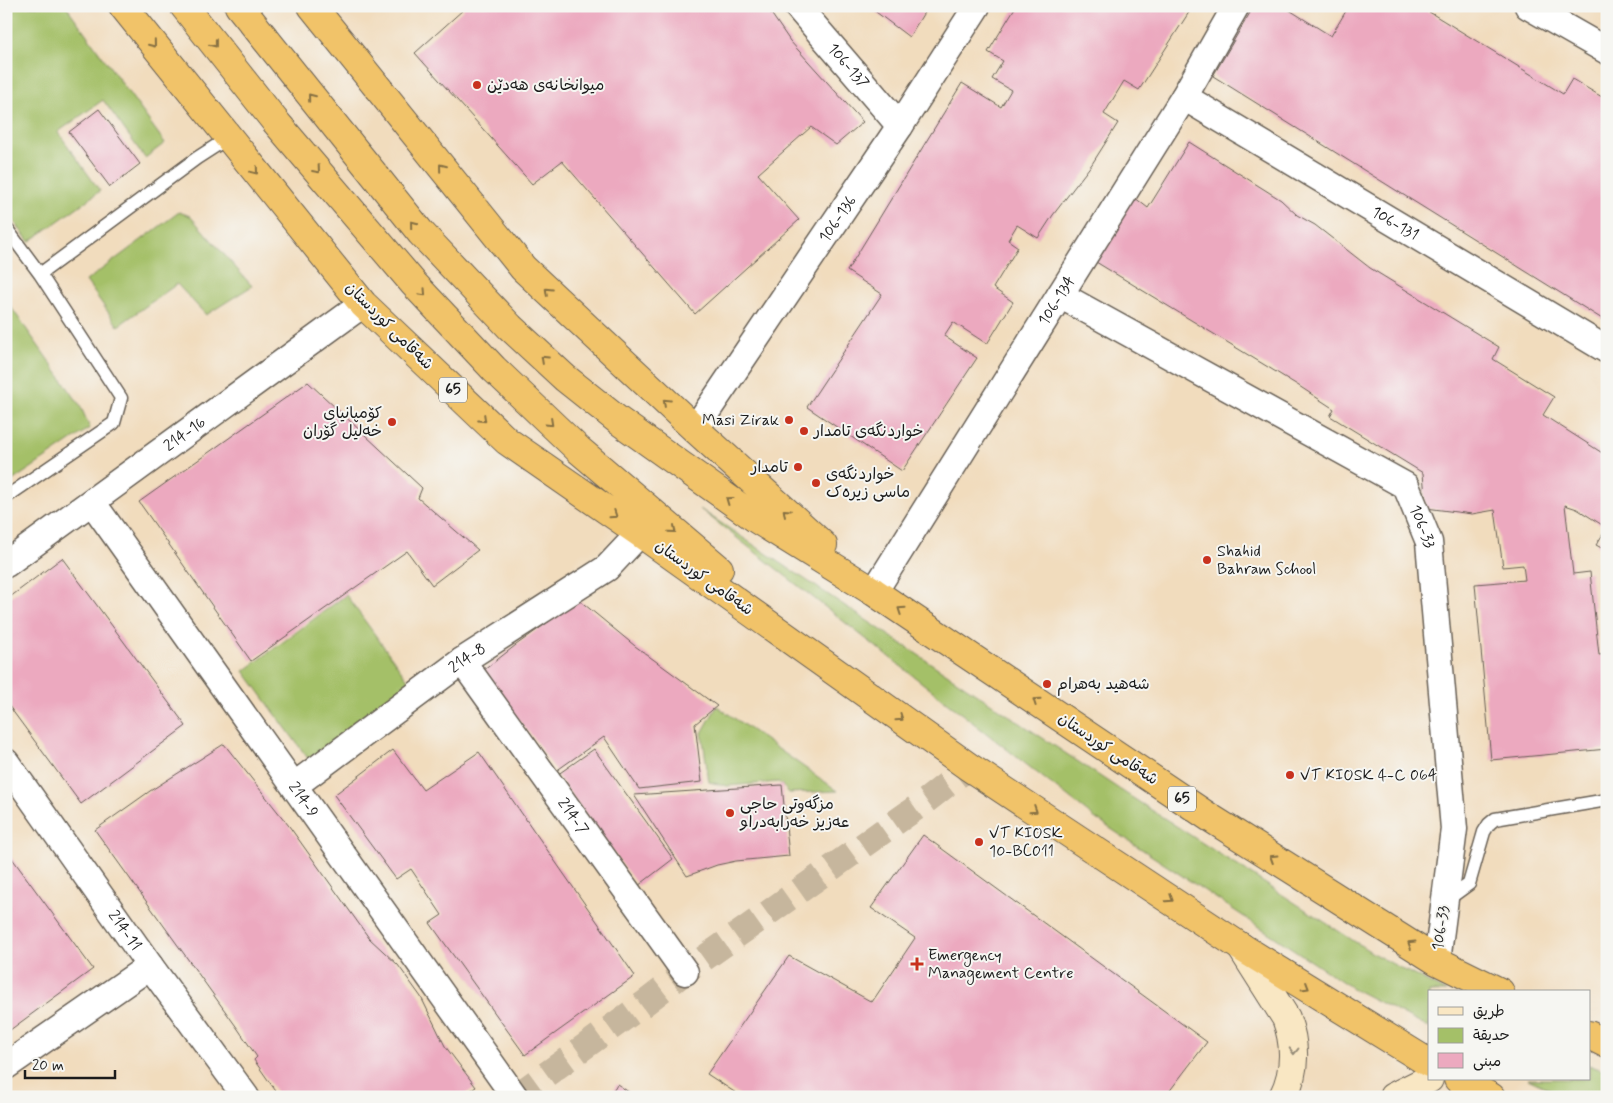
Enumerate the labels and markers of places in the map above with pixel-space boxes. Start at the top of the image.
place label: میوانخانەی هەدێن [487,75,604,96]
marker: میوانخانەی هەدێن [471,79,483,91]
place label: کۆمپانیای خەلیل گۆران [303,403,382,442]
place label: Masi Zirak [702,410,779,431]
marker: Masi Zirak [783,414,795,426]
marker: کۆمپانیای خەلیل گۆران [386,416,398,428]
place label: خواردنگەی تامدار [812,421,923,442]
marker: خواردنگەی تامدار [798,425,810,437]
place label: تامدار [749,457,788,478]
marker: تامدار [792,461,804,473]
place label: خواردنگەی ماسی زیرەک [826,464,910,503]
marker: خواردنگەی ماسی زیرەک [810,477,822,489]
place label: Shahid Bahram School [1217,541,1316,580]
marker: Shahid Bahram School [1201,554,1213,566]
place label: شەهید بەهرام [1057,674,1150,696]
marker: شەهید بەهرام [1041,678,1053,690]
place label: VT KIOSK 4-C 064 [1300,765,1437,786]
marker: VT KIOSK 4-C 064 [1284,769,1296,781]
place label: مزگەوتی حاجی عەزیز خەرابەدراو [739,794,849,833]
marker: مزگەوتی حاجی عەزیز خەرابەدراو [724,807,736,819]
place label: VT KIOSK 10-BC011 [989,823,1063,862]
marker: VT KIOSK 10-BC011 [973,836,985,848]
place label: Emergency Management Centre [928,945,1073,985]
marker: Emergency Management Centre [910,957,924,971]

